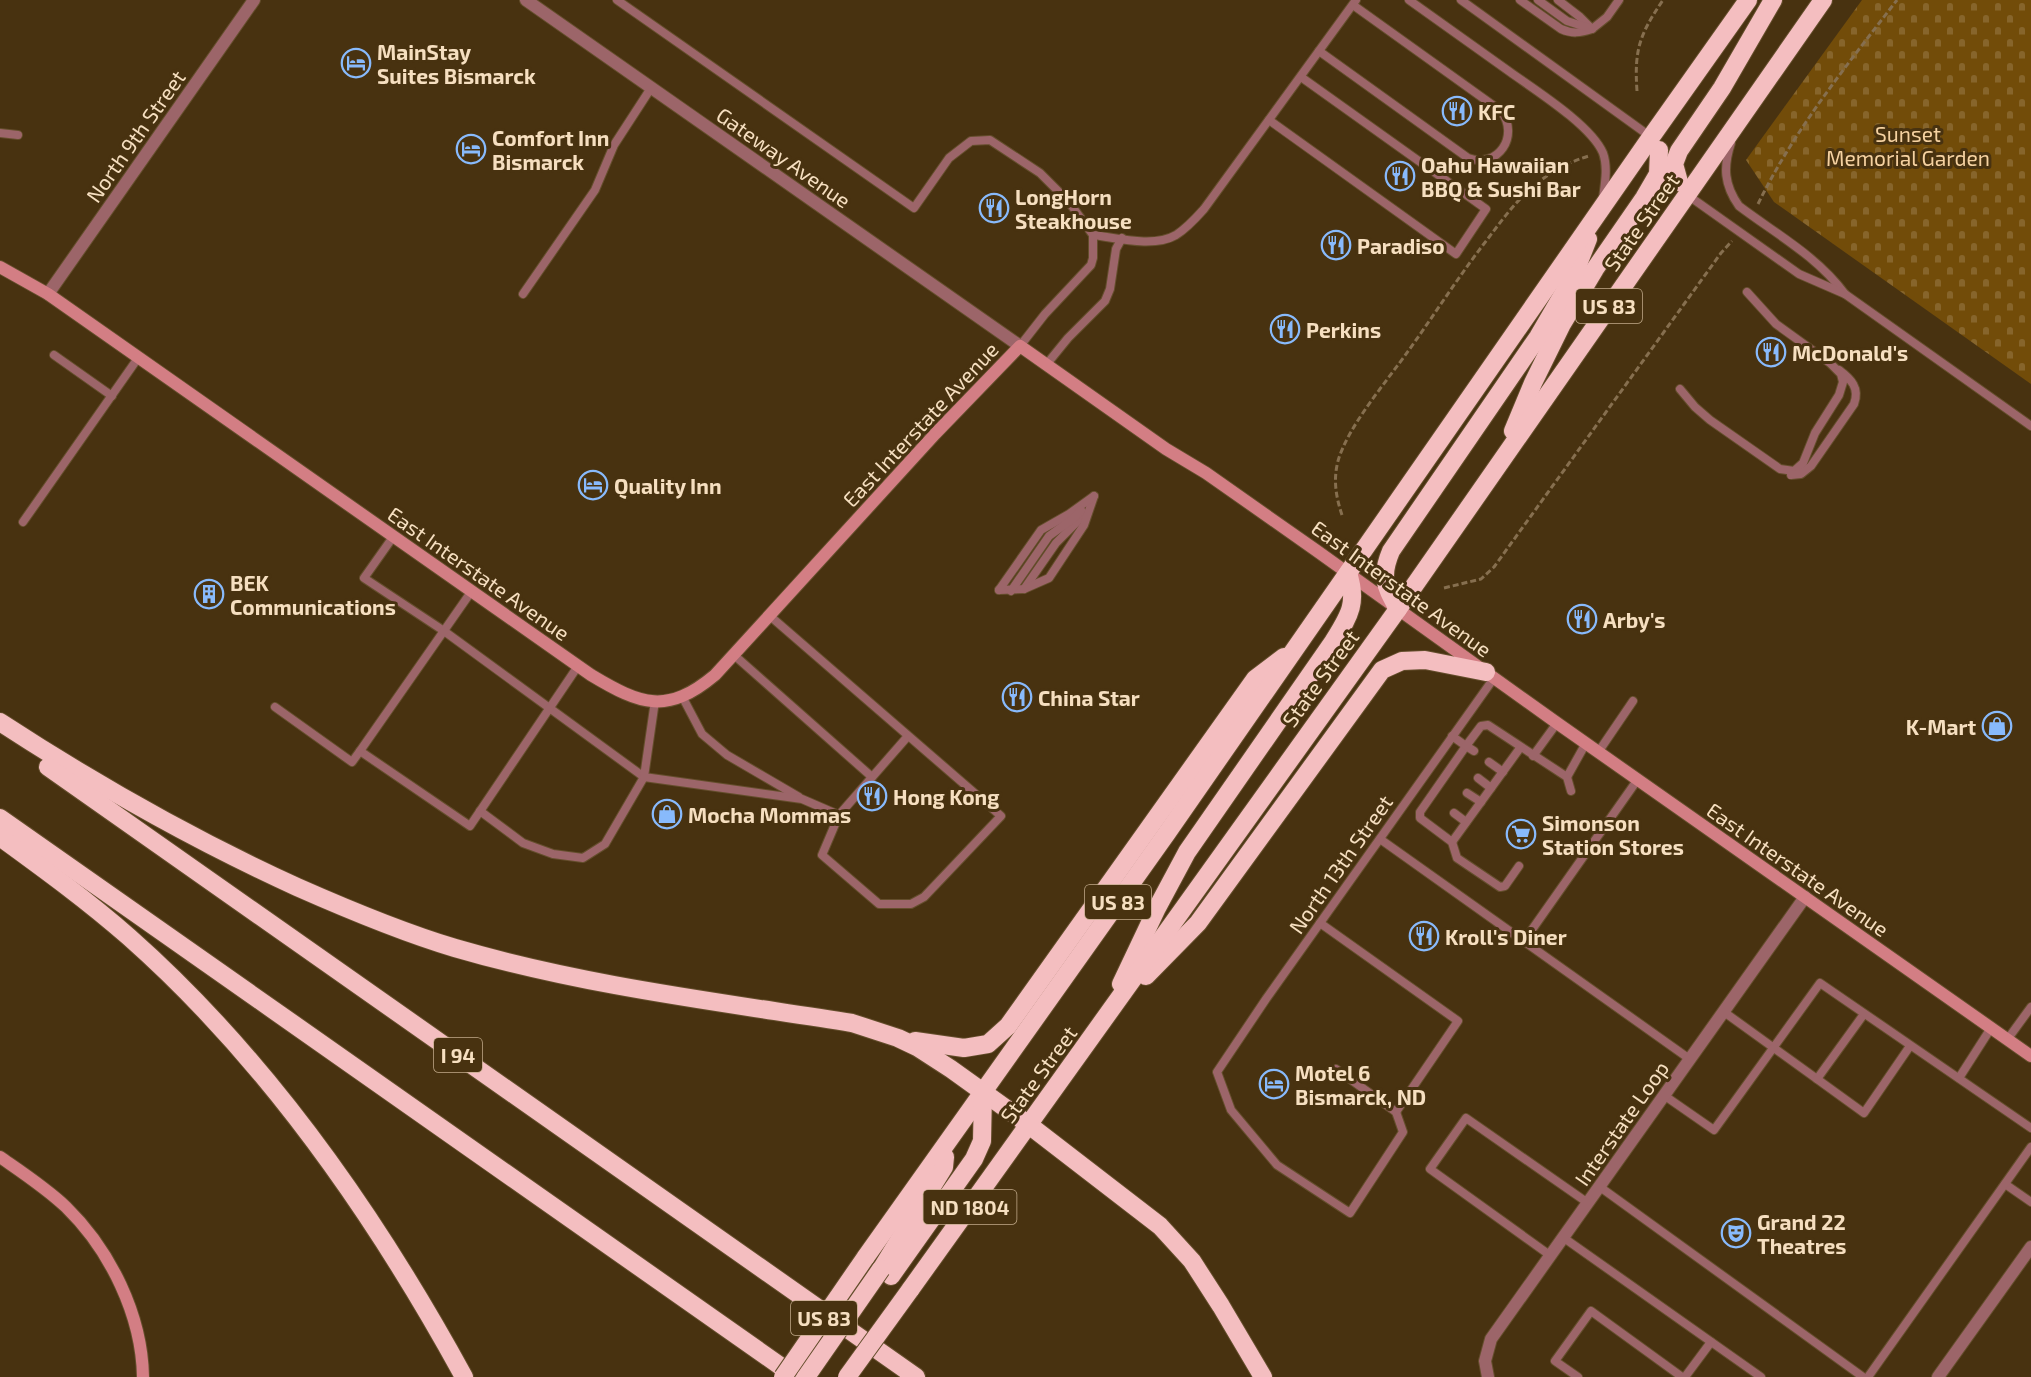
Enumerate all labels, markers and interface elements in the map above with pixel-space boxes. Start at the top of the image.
place label: MainStay Suites Bismarck [377,39,536,88]
hotel icon: MainStay Suites Bismarck [340,47,372,79]
street label: North 9th Street [80,65,190,207]
restaurant icon: KFC [1441,95,1473,127]
place label: KFC [1478,99,1515,124]
street label: Gateway Avenue [712,101,856,213]
park label: Sunset Memorial Garden [1826,121,1990,170]
place label: Comfort Inn Bismarck [492,125,609,174]
hotel icon: Comfort Inn Bismarck [455,133,487,165]
place label: Oahu Hawaiian BBQ & Sushi Bar [1421,152,1581,202]
restaurant icon: Oahu Hawaiian BBQ & Sushi Bar [1384,160,1416,192]
street label: State Street [1598,168,1684,276]
place label: LongHorn Steakhouse [1015,184,1132,233]
restaurant icon: LongHorn Steakhouse [978,192,1010,224]
restaurant icon: Paradiso [1320,229,1352,261]
place label: Paradiso [1357,233,1445,258]
road number: US 83 [1576,289,1642,323]
restaurant icon: Perkins [1269,313,1301,345]
place label: Perkins [1306,317,1381,342]
street label: East Interstate Avenue [837,336,1003,512]
restaurant icon: McDonald's [1755,336,1787,368]
place label: McDonald's [1792,340,1908,365]
hotel icon: Quality Inn [577,469,609,501]
place label: Quality Inn [614,473,722,499]
street label: East Interstate Avenue [383,501,575,645]
street label: East Interstate Avenue [1307,514,1497,662]
place label: BEK Communications [230,570,396,619]
building icon: BEK Communications [193,578,225,610]
restaurant icon: Arby's [1566,603,1598,635]
place label: Arby's [1603,607,1666,633]
street label: State Street [1277,625,1363,731]
restaurant icon: China Star [1001,681,1033,713]
place label: China Star [1038,685,1140,710]
shop icon: K-Mart [1981,710,2013,742]
place label: K-Mart [1906,714,1976,739]
restaurant icon: Hong Kong [856,780,888,812]
place label: Hong Kong [893,784,999,809]
street label: North 13th Street [1283,790,1397,938]
street label: East Interstate Avenue [1702,797,1894,941]
shop icon: Mocha Mommas [651,798,683,830]
place label: Mocha Mommas [688,802,851,827]
place label: Simonson Station Stores [1542,810,1684,859]
supermarket icon: Simonson Station Stores [1505,818,1537,850]
road number: US 83 [1085,885,1151,919]
restaurant icon: Kroll's Diner [1408,920,1440,952]
place label: Kroll's Diner [1445,924,1567,949]
street label: State Street [995,1021,1081,1127]
road number: I 94 [434,1038,482,1072]
street label: Interstate Loop [1569,1056,1673,1190]
place label: Motel 6 Bismarck, ND [1295,1060,1426,1109]
hotel icon: Motel 6 Bismarck, ND [1258,1068,1290,1100]
road number: ND 1804 [924,1190,1016,1224]
place label: Grand 22 Theatres [1757,1209,1846,1258]
theatre icon: Grand 22 Theatres [1720,1217,1752,1249]
road number: US 83 [791,1301,857,1335]

